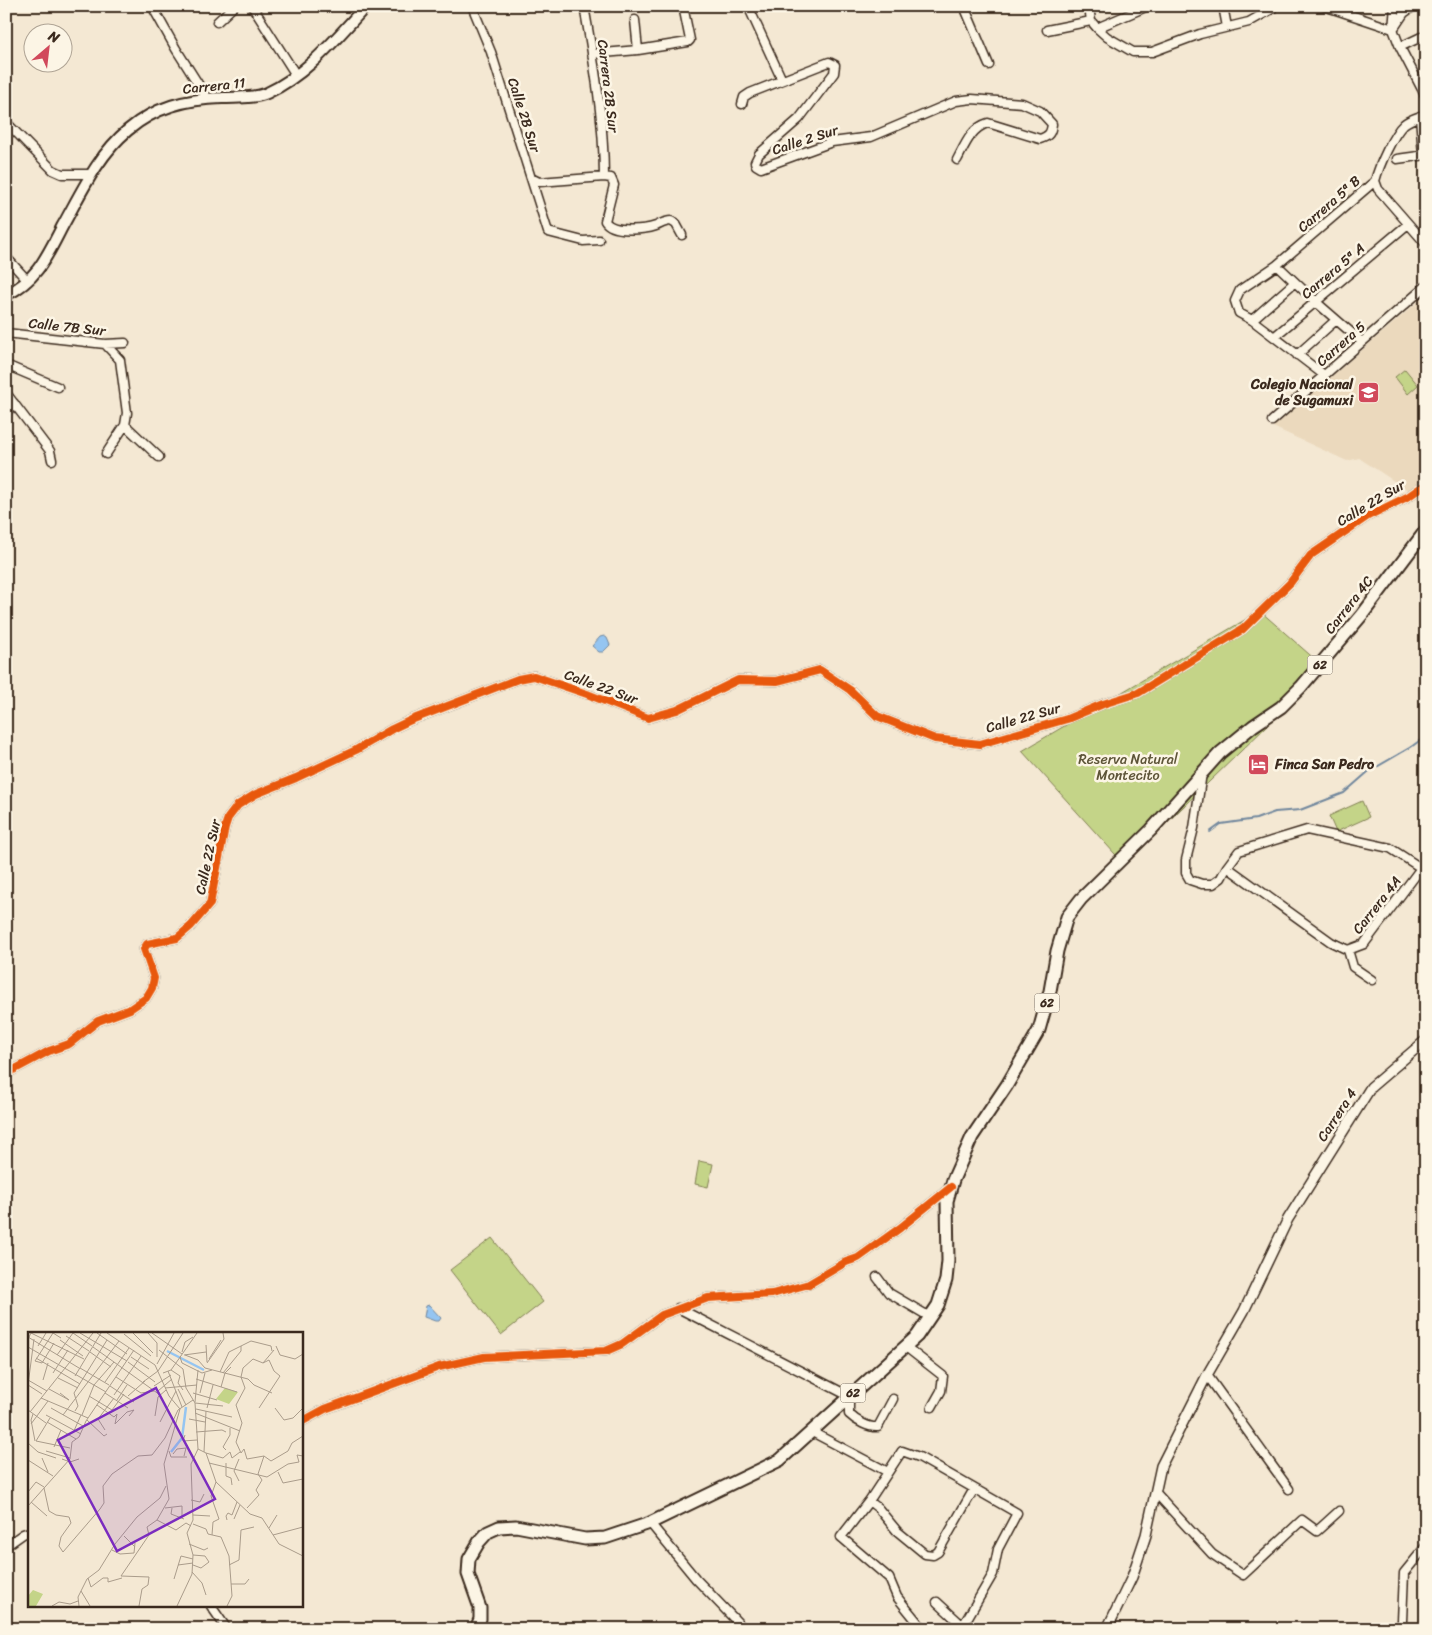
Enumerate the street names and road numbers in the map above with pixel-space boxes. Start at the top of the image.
street label: Carrera 2B Sur [590,38,626,135]
street label: Carrera 11 [181,70,247,102]
street label: Calle 2B Sur [500,74,548,157]
street label: Calle 2 Sur [769,117,843,162]
street label: Carrera 5ª B [1292,169,1366,239]
street label: Carrera 5ª A [1295,236,1371,306]
street label: Calle 7B Sur [27,311,108,344]
street label: Carrera 5 [1310,315,1372,373]
street label: Calle 22 Sur [1332,472,1411,533]
street label: Carrera 4C [1318,570,1380,640]
road number: 62 [1308,656,1332,674]
street label: Calle 22 Sur [561,662,642,712]
street label: Calle 22 Sur [983,695,1064,741]
street label: Calle 22 Sur [188,816,228,897]
street label: Carrera 4A [1346,870,1408,940]
road number: 62 [1034,994,1060,1012]
street label: Carrera 4 [1310,1083,1364,1147]
road number: 62 [840,1384,866,1402]

